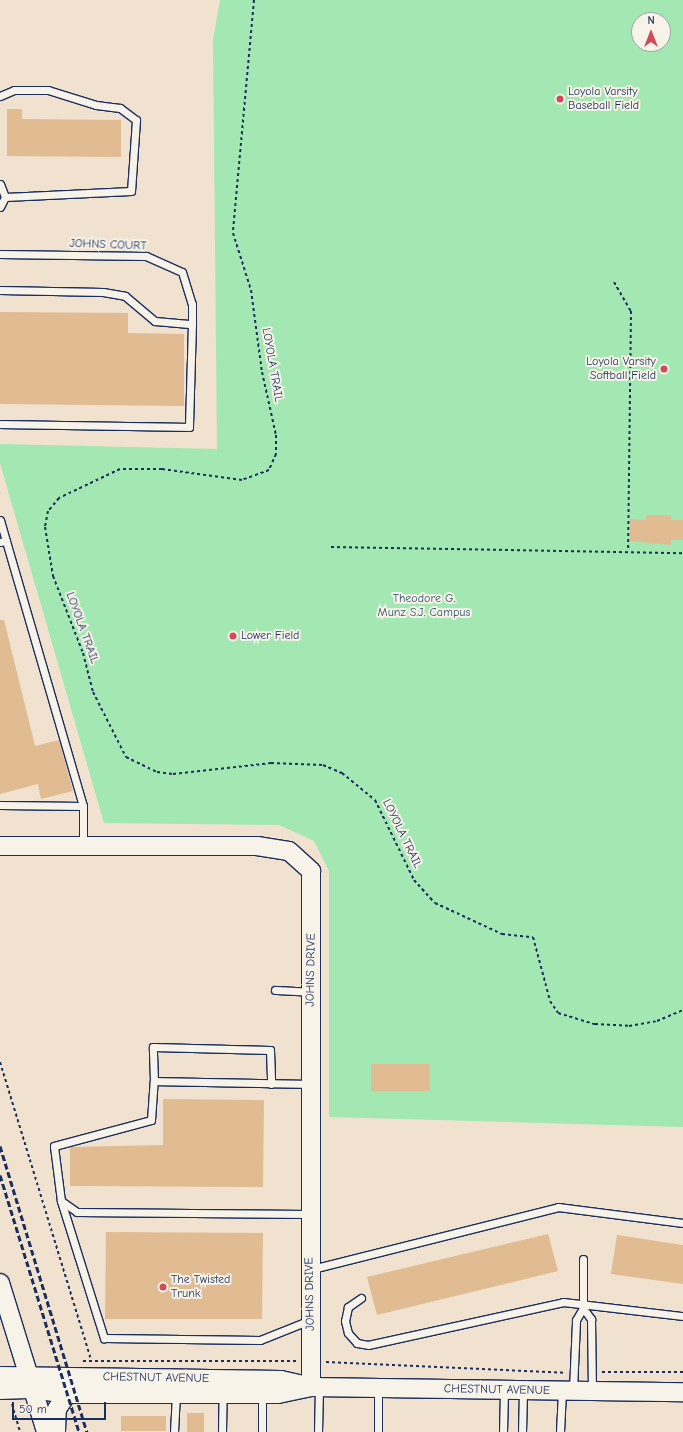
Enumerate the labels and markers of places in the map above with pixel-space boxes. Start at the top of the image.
place label: Loyola Varsity Baseball Field [568,85,639,113]
marker: Loyola Varsity Baseball Field [555,94,565,104]
place label: Loyola Varsity Softball Field [586,355,656,383]
marker: Loyola Varsity Softball Field [659,364,669,374]
place label: Lower Field [241,629,299,643]
marker: Lower Field [228,631,238,641]
place label: The Twisted Trunk [171,1273,230,1301]
marker: The Twisted Trunk [158,1282,168,1292]

